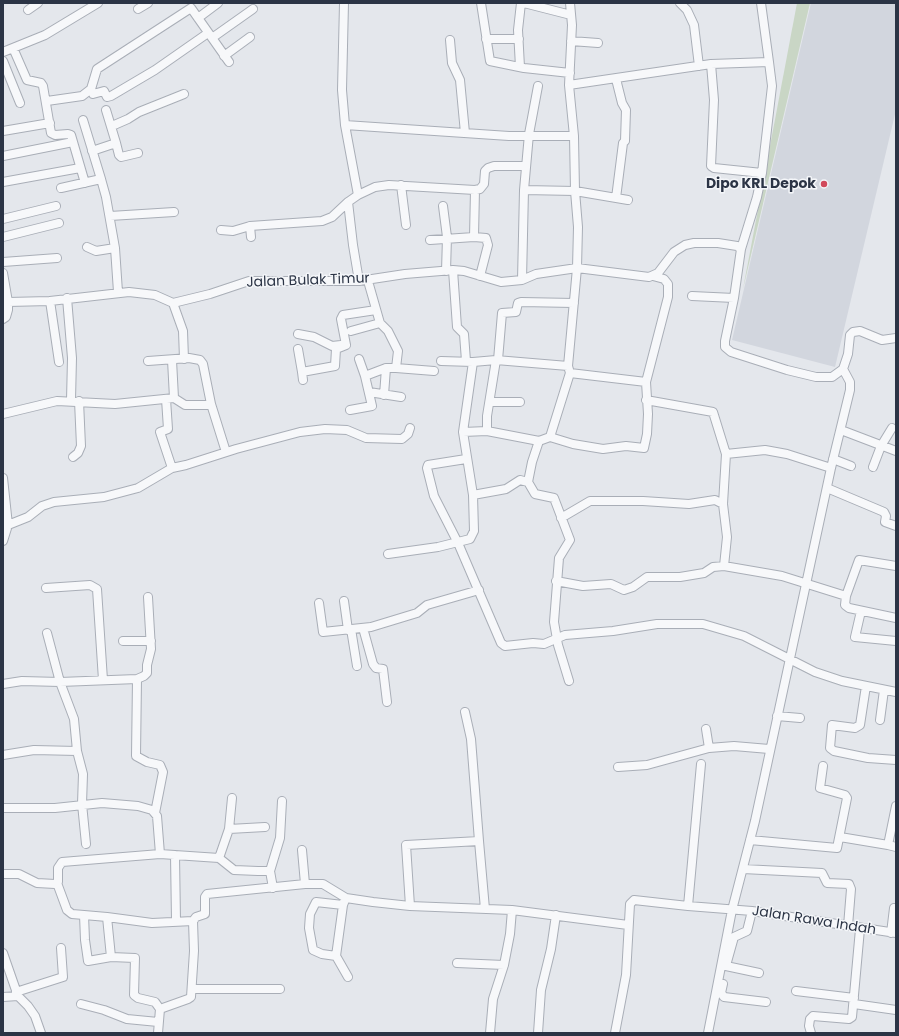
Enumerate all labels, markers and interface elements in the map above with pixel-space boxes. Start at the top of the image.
place label: Dipo KRL Depok [706,176,816,192]
marker: Dipo KRL Depok [819,179,829,189]
street label: Jalan Bulak Timur [246,270,370,292]
street label: Jalan Rawa Indah [751,903,877,939]

